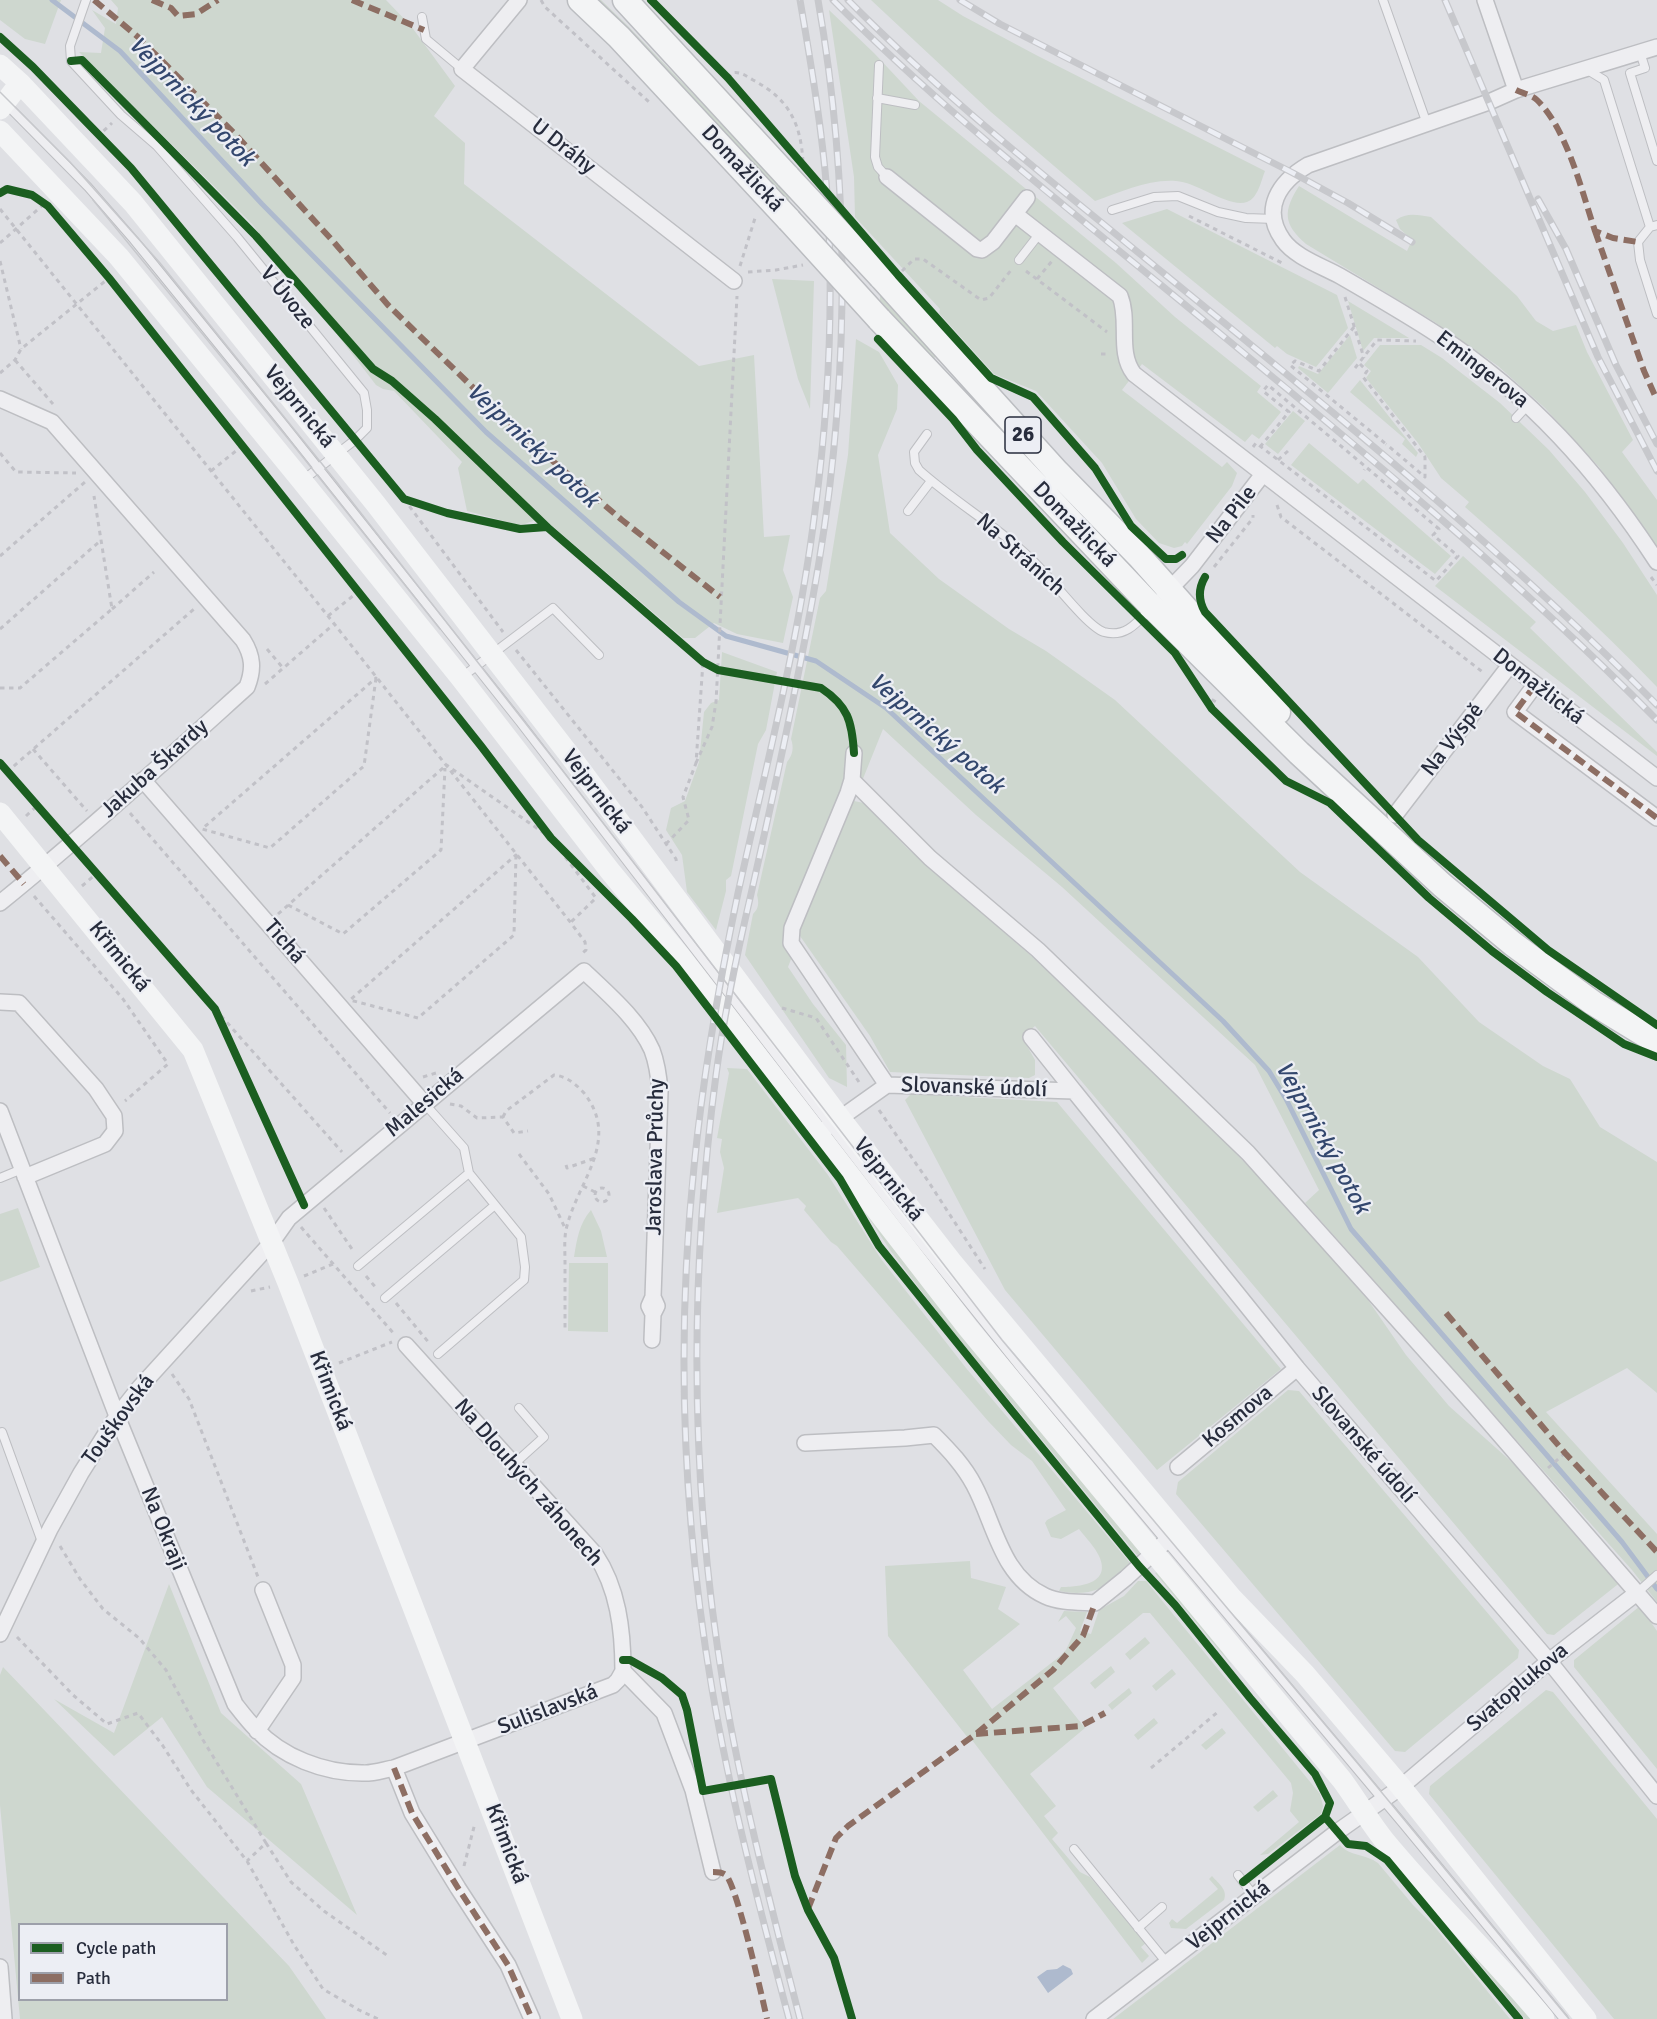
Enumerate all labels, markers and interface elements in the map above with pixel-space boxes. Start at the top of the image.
water label: Vejprnický potok [122,31,260,173]
street label: U Dráhy [525,114,601,180]
street label: Domažlická [695,120,789,218]
street label: V Úvoze [254,261,320,335]
street label: Emingerova [1430,326,1534,414]
street label: Vejprnická [258,360,340,454]
water label: Vejprnický potok [460,378,604,514]
road number: 26 [1005,417,1041,453]
street label: Domažlická [1027,477,1121,573]
street label: Na Pile [1201,481,1263,549]
street label: Na Stráních [970,508,1070,602]
street label: Domažlická [1487,643,1589,731]
water label: Vejprnický potok [862,667,1010,801]
street label: Na Výspě [1416,698,1490,782]
street label: Jakuba Škardy [96,714,214,824]
street label: Vejprnická [556,745,636,839]
street label: Tichá [258,914,310,970]
street label: Křimická [82,916,156,998]
water label: Vejprnický potok [1268,1057,1376,1219]
street label: Malesická [380,1063,470,1143]
street label: Slovanské údolí [900,1072,1048,1104]
street label: Jaroslava Průchy [641,1078,671,1236]
street label: Vejprnická [847,1133,929,1227]
street label: Křimická [303,1347,357,1435]
street label: Touškovská [77,1369,161,1471]
street label: Kosmova [1197,1380,1279,1454]
street label: Slovanské údolí [1305,1381,1421,1509]
street label: Na Dlouhých záhonech [448,1394,608,1572]
street label: Na Okraji [134,1483,192,1575]
street label: Svatoplukova [1462,1638,1574,1738]
street label: Sulislavská [494,1679,602,1741]
street label: Křimická [479,1800,533,1888]
street label: Vejprnická [1182,1875,1276,1957]
legend [18,1923,228,2001]
text: Cycle path [76,1937,156,1959]
text: Path [76,1967,111,1989]

